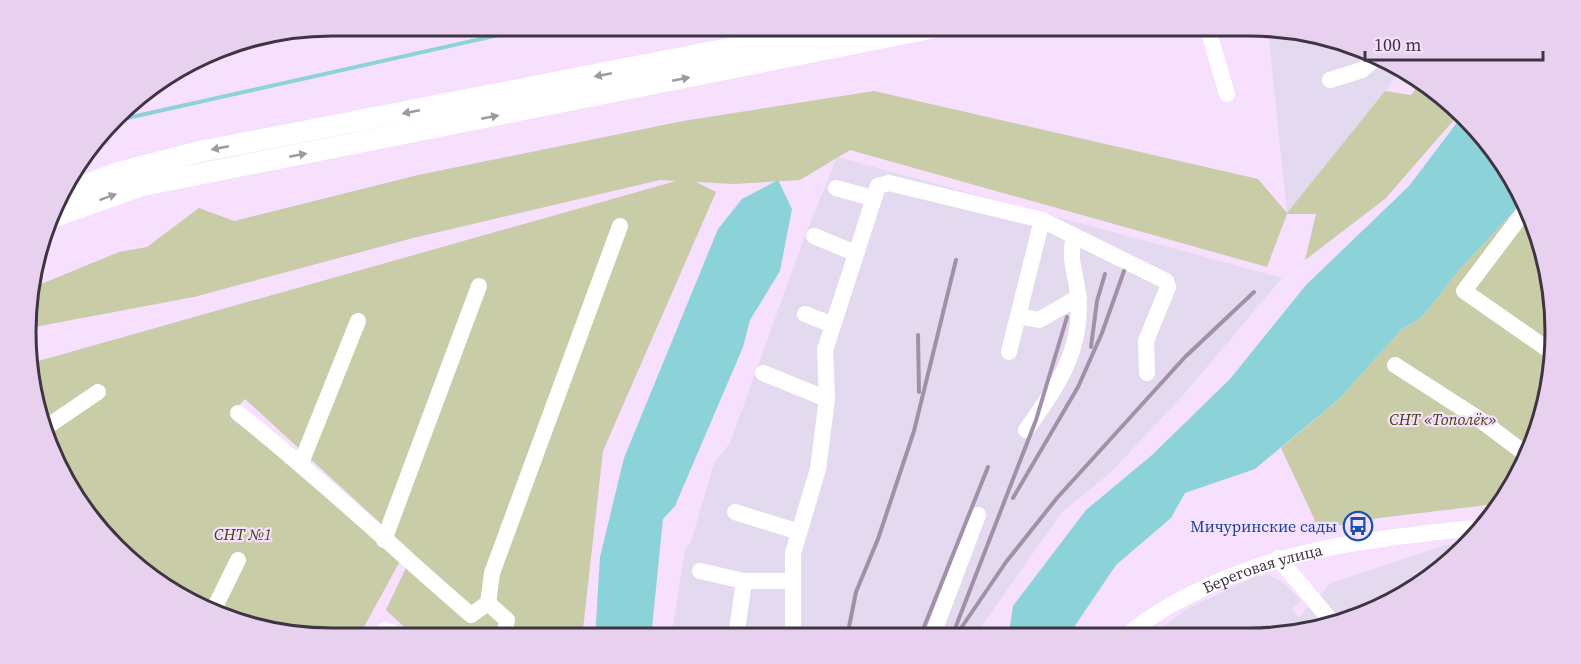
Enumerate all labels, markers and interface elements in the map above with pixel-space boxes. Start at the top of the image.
scale bar [1365,24,1544,62]
text: 100 m [1374,32,1421,57]
one-way arrow [593,71,612,80]
one-way arrow [672,74,691,83]
one-way arrow [402,108,421,117]
one-way arrow [480,112,499,121]
one-way arrow [210,144,229,153]
one-way arrow [289,150,308,159]
one-way arrow [99,192,117,201]
park label: СНТ «Тополёк» [1389,408,1497,430]
bus stop icon: Мичуринские сады [1342,510,1374,542]
place label: Мичуринские сады [1190,515,1337,537]
park label: СНТ №1 [214,523,272,545]
street label: Береговая улица [1199,538,1325,598]

